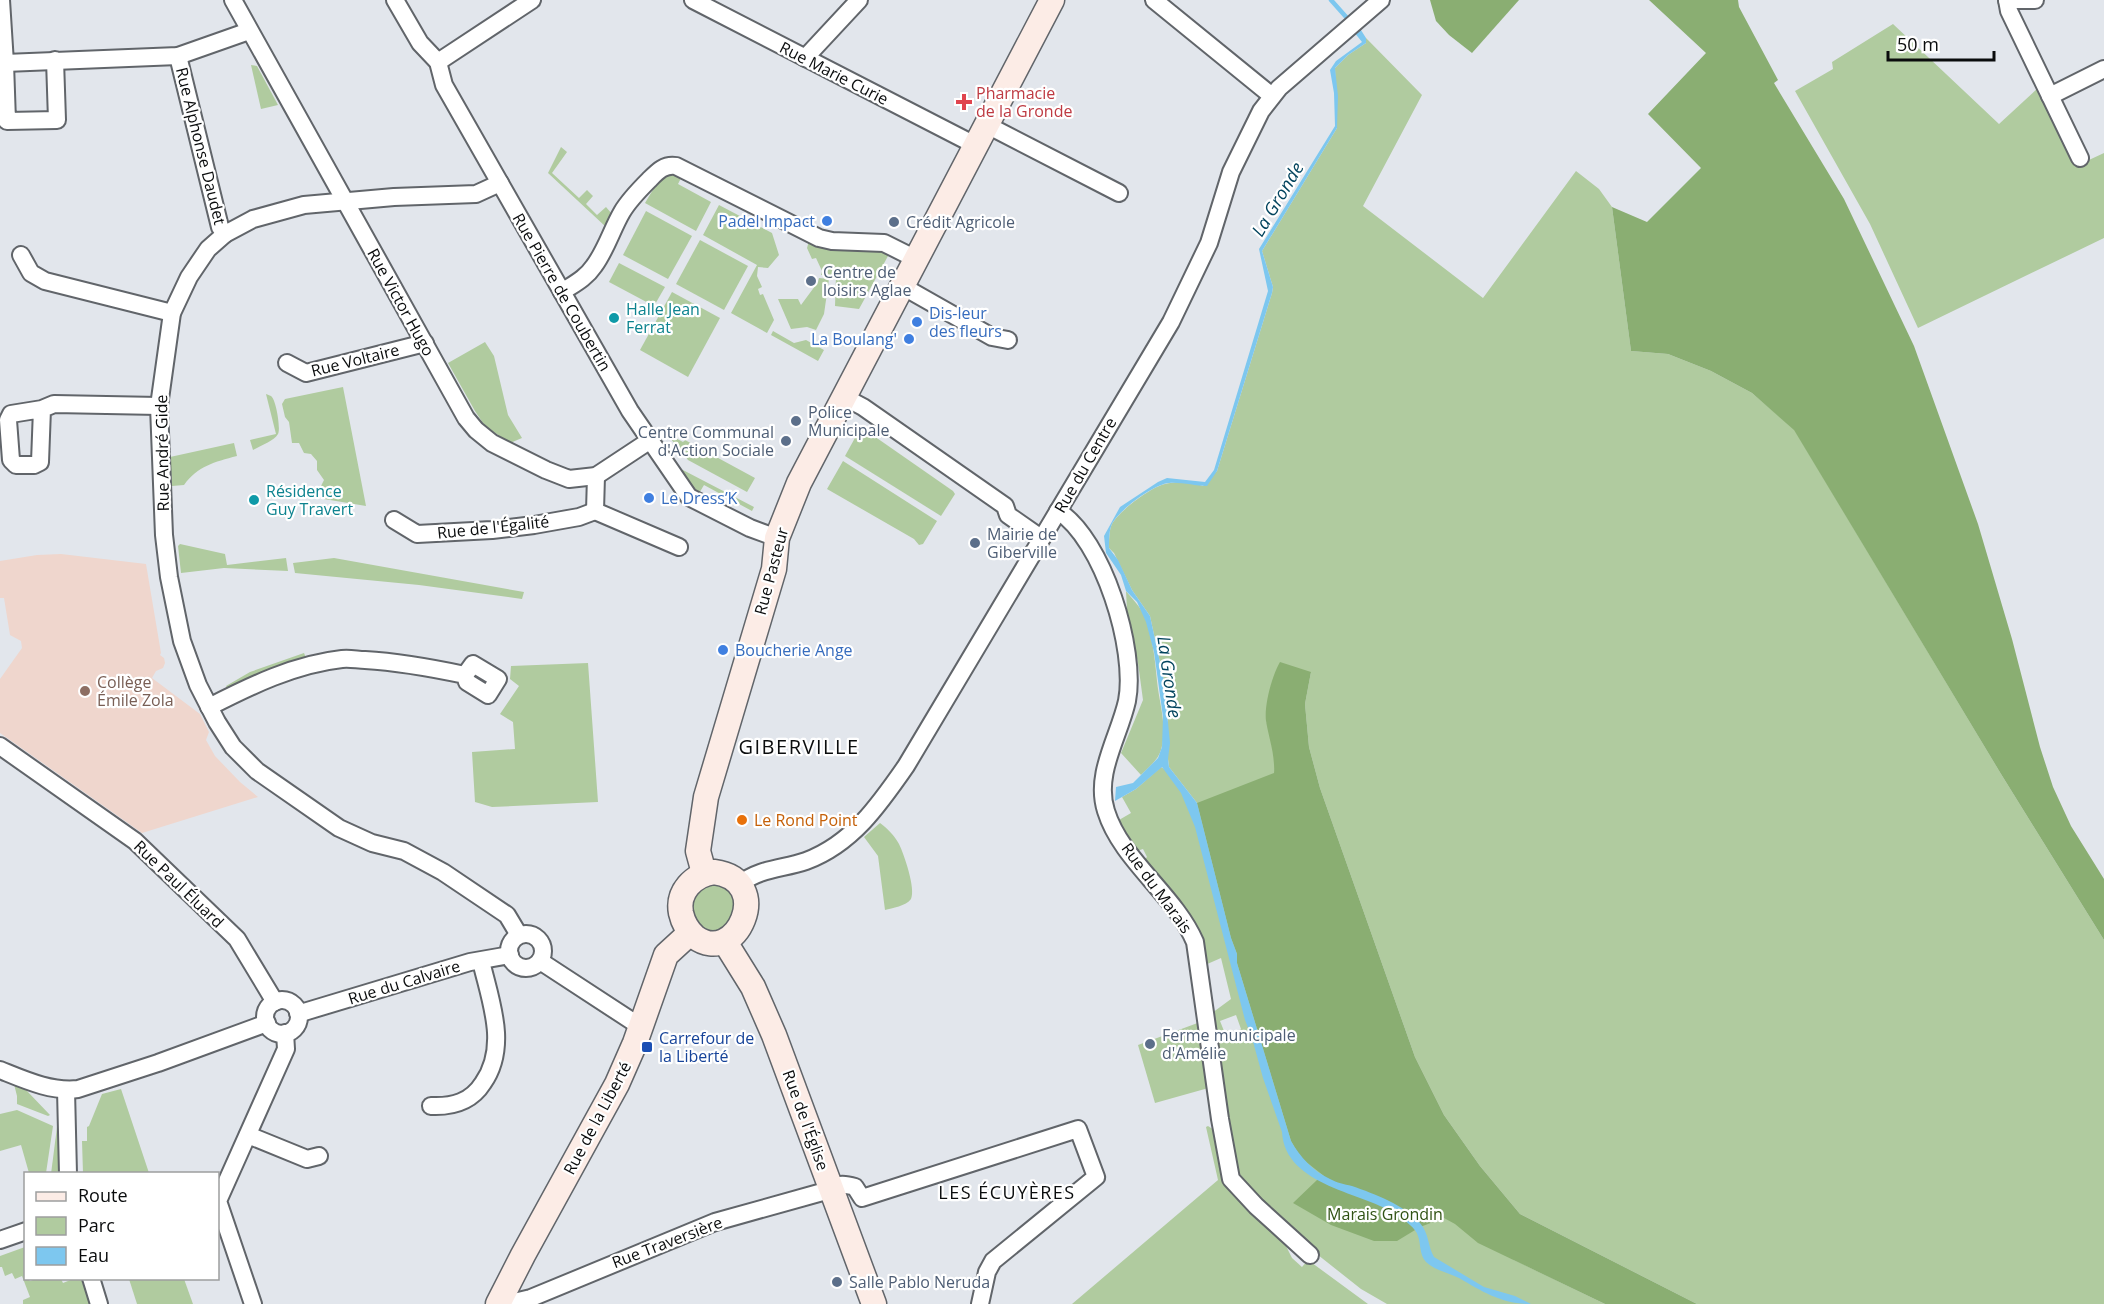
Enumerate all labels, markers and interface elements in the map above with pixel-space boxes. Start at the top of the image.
scale bar [1888,24,1994,62]
text: 50 m [1897,32,1939,56]
street label: Rue Marie Curie [776,36,892,110]
street label: Rue Alphonse Daudet [171,65,231,227]
place label: Pharmacie de la Gronde [976,82,1072,122]
marker: Pharmacie de la Gronde [957,95,971,109]
water label: La Gronde [1245,157,1309,241]
street label: Rue Pierre de Coubertin [508,209,616,375]
place label: Padel Impact [718,210,815,232]
place label: Crédit Agricole [906,211,1015,233]
marker: Padel Impact [820,214,834,228]
marker: Crédit Agricole [887,215,901,229]
street label: Rue Victor Hugo [362,244,440,360]
place label: Centre de loisirs Aglae [823,261,911,301]
marker: Centre de loisirs Aglae [804,274,818,288]
place label: Halle Jean Ferrat [626,298,700,338]
place label: Dis-leur des fleurs [929,302,1002,342]
marker: Halle Jean Ferrat [607,311,621,325]
marker: Dis-leur des fleurs [910,315,924,329]
place label: La Boulang' [811,328,897,350]
marker: La Boulang' [902,332,916,346]
street label: Rue Voltaire [309,338,401,382]
street label: Rue André Gide [150,394,174,512]
place label: Police Municipale [808,401,889,441]
street label: Rue du Centre [1049,413,1121,517]
marker: Police Municipale [789,414,803,428]
place label: Centre Communal d'Action Sociale [638,421,774,461]
marker: Centre Communal d'Action Sociale [779,434,793,448]
place label: Résidence Guy Travert [266,480,353,520]
place label: Le Dress’K [661,487,738,509]
marker: Le Dress’K [642,491,656,505]
marker: Résidence Guy Travert [247,493,261,507]
street label: Rue de l'Égalité [436,510,550,544]
place label: Mairie de Giberville [987,523,1057,563]
street label: Rue Pasteur [749,524,793,617]
marker: Mairie de Giberville [968,536,982,550]
water label: La Gronde [1152,634,1188,720]
place label: Boucherie Ange [735,639,853,661]
marker: Boucherie Ange [716,643,730,657]
place label: Collège Émile Zola [97,671,174,711]
marker: Collège Émile Zola [78,684,92,698]
district label: GIBERVILLE [738,733,860,760]
place label: Le Rond Point [754,809,858,831]
marker: Le Rond Point [735,813,749,827]
street label: Rue Paul Éluard [129,835,229,933]
street label: Rue du Marais [1117,838,1197,938]
street label: Rue du Calvaire [345,955,463,1009]
place label: Ferme municipale d'Amélie [1162,1024,1296,1064]
place label: Carrefour de la Liberté [659,1027,754,1067]
marker: Ferme municipale d'Amélie [1143,1037,1157,1051]
marker: Carrefour de la Liberté [640,1040,654,1054]
street label: Rue de la Liberté [558,1058,636,1178]
street label: Rue de l'Église [778,1067,834,1173]
legend [24,1172,219,1280]
district label: LES ÉCUYÈRES [938,1180,1076,1204]
text: Route [78,1183,128,1207]
park label: Marais Grondin [1327,1203,1443,1225]
street label: Rue Traversière [609,1211,725,1273]
text: Parc [78,1213,115,1237]
text: Eau [78,1243,109,1267]
place label: Salle Pablo Neruda [849,1271,990,1293]
marker: Salle Pablo Neruda [830,1275,844,1289]

